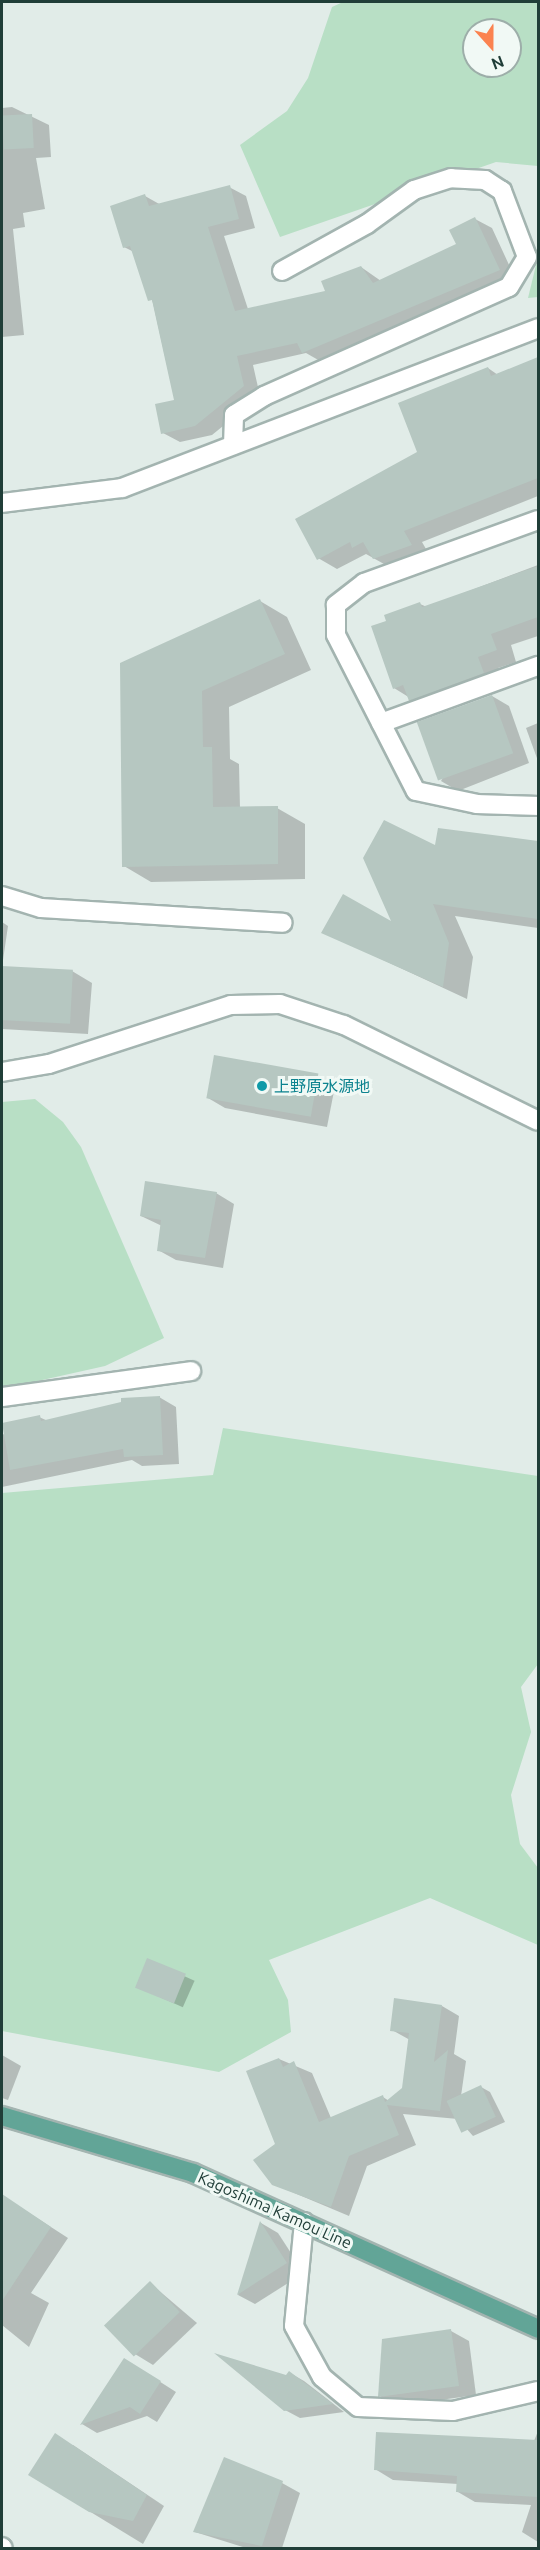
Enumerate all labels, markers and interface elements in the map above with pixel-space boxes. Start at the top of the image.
north arrow [462,18,522,78]
text: N [489,52,507,73]
place label: 上野原水源地 [274,1076,370,1096]
marker: 上野原水源地 [255,1079,269,1093]
street label: Kagoshima Kamou Line [195,2167,355,2253]

